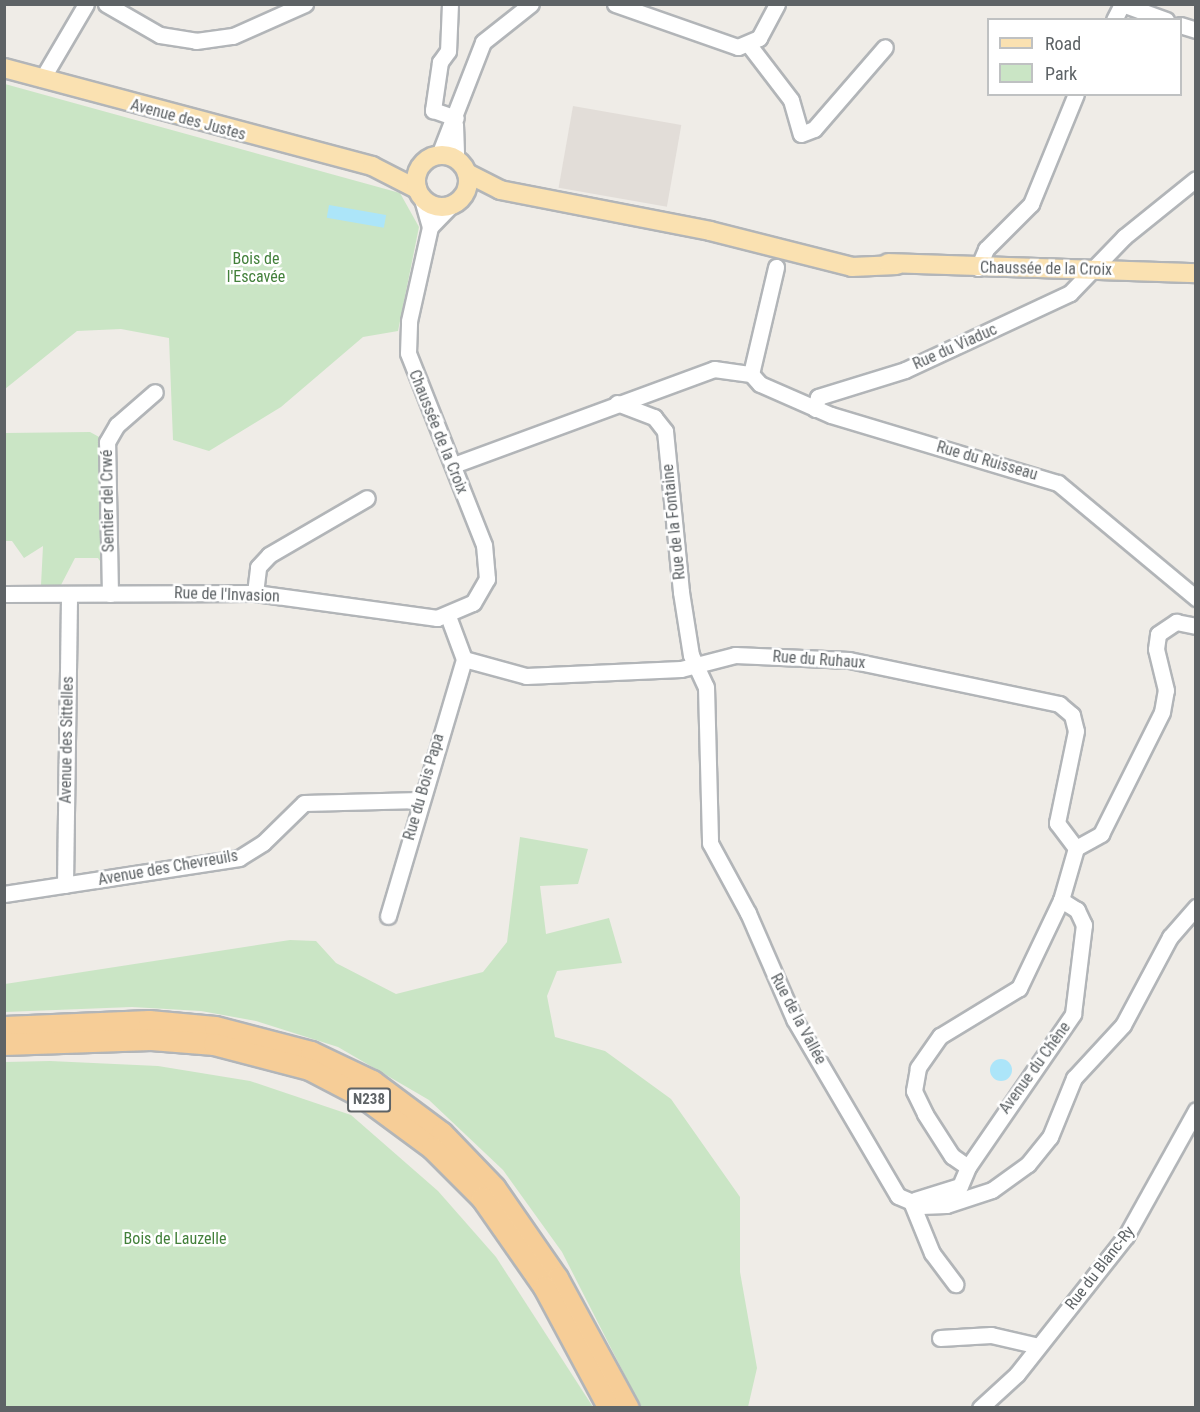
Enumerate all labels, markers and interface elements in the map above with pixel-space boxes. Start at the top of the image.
legend [987,18,1182,96]
text: Road [1045,33,1081,54]
text: Park [1045,63,1077,84]
street label: Avenue des Justes [128,95,248,145]
park label: Bois de l'Escavée [227,249,285,287]
street label: Chaussée de la Croix [980,258,1112,280]
street label: Rue du Viaduc [910,320,1000,374]
street label: Chaussée de la Croix [404,367,472,497]
street label: Rue du Ruisseau [934,437,1040,485]
street label: Sentier del Crwé [98,449,118,553]
street label: Rue de la Fontaine [658,463,690,581]
street label: Rue de l'Invasion [174,584,280,606]
street label: Rue du Ruhaux [772,647,866,673]
street label: Avenue des Sittelles [56,676,78,804]
street label: Rue du Bois Papa [400,731,448,843]
street label: Avenue des Chevreuils [97,846,239,890]
street label: Rue de la Vallée [766,970,830,1068]
street label: Avenue du Chêne [995,1018,1075,1118]
road number: N238 [346,1088,392,1112]
street label: Rue du Blanc-Ry [1061,1222,1139,1314]
park label: Bois de Lauzelle [124,1229,226,1249]

